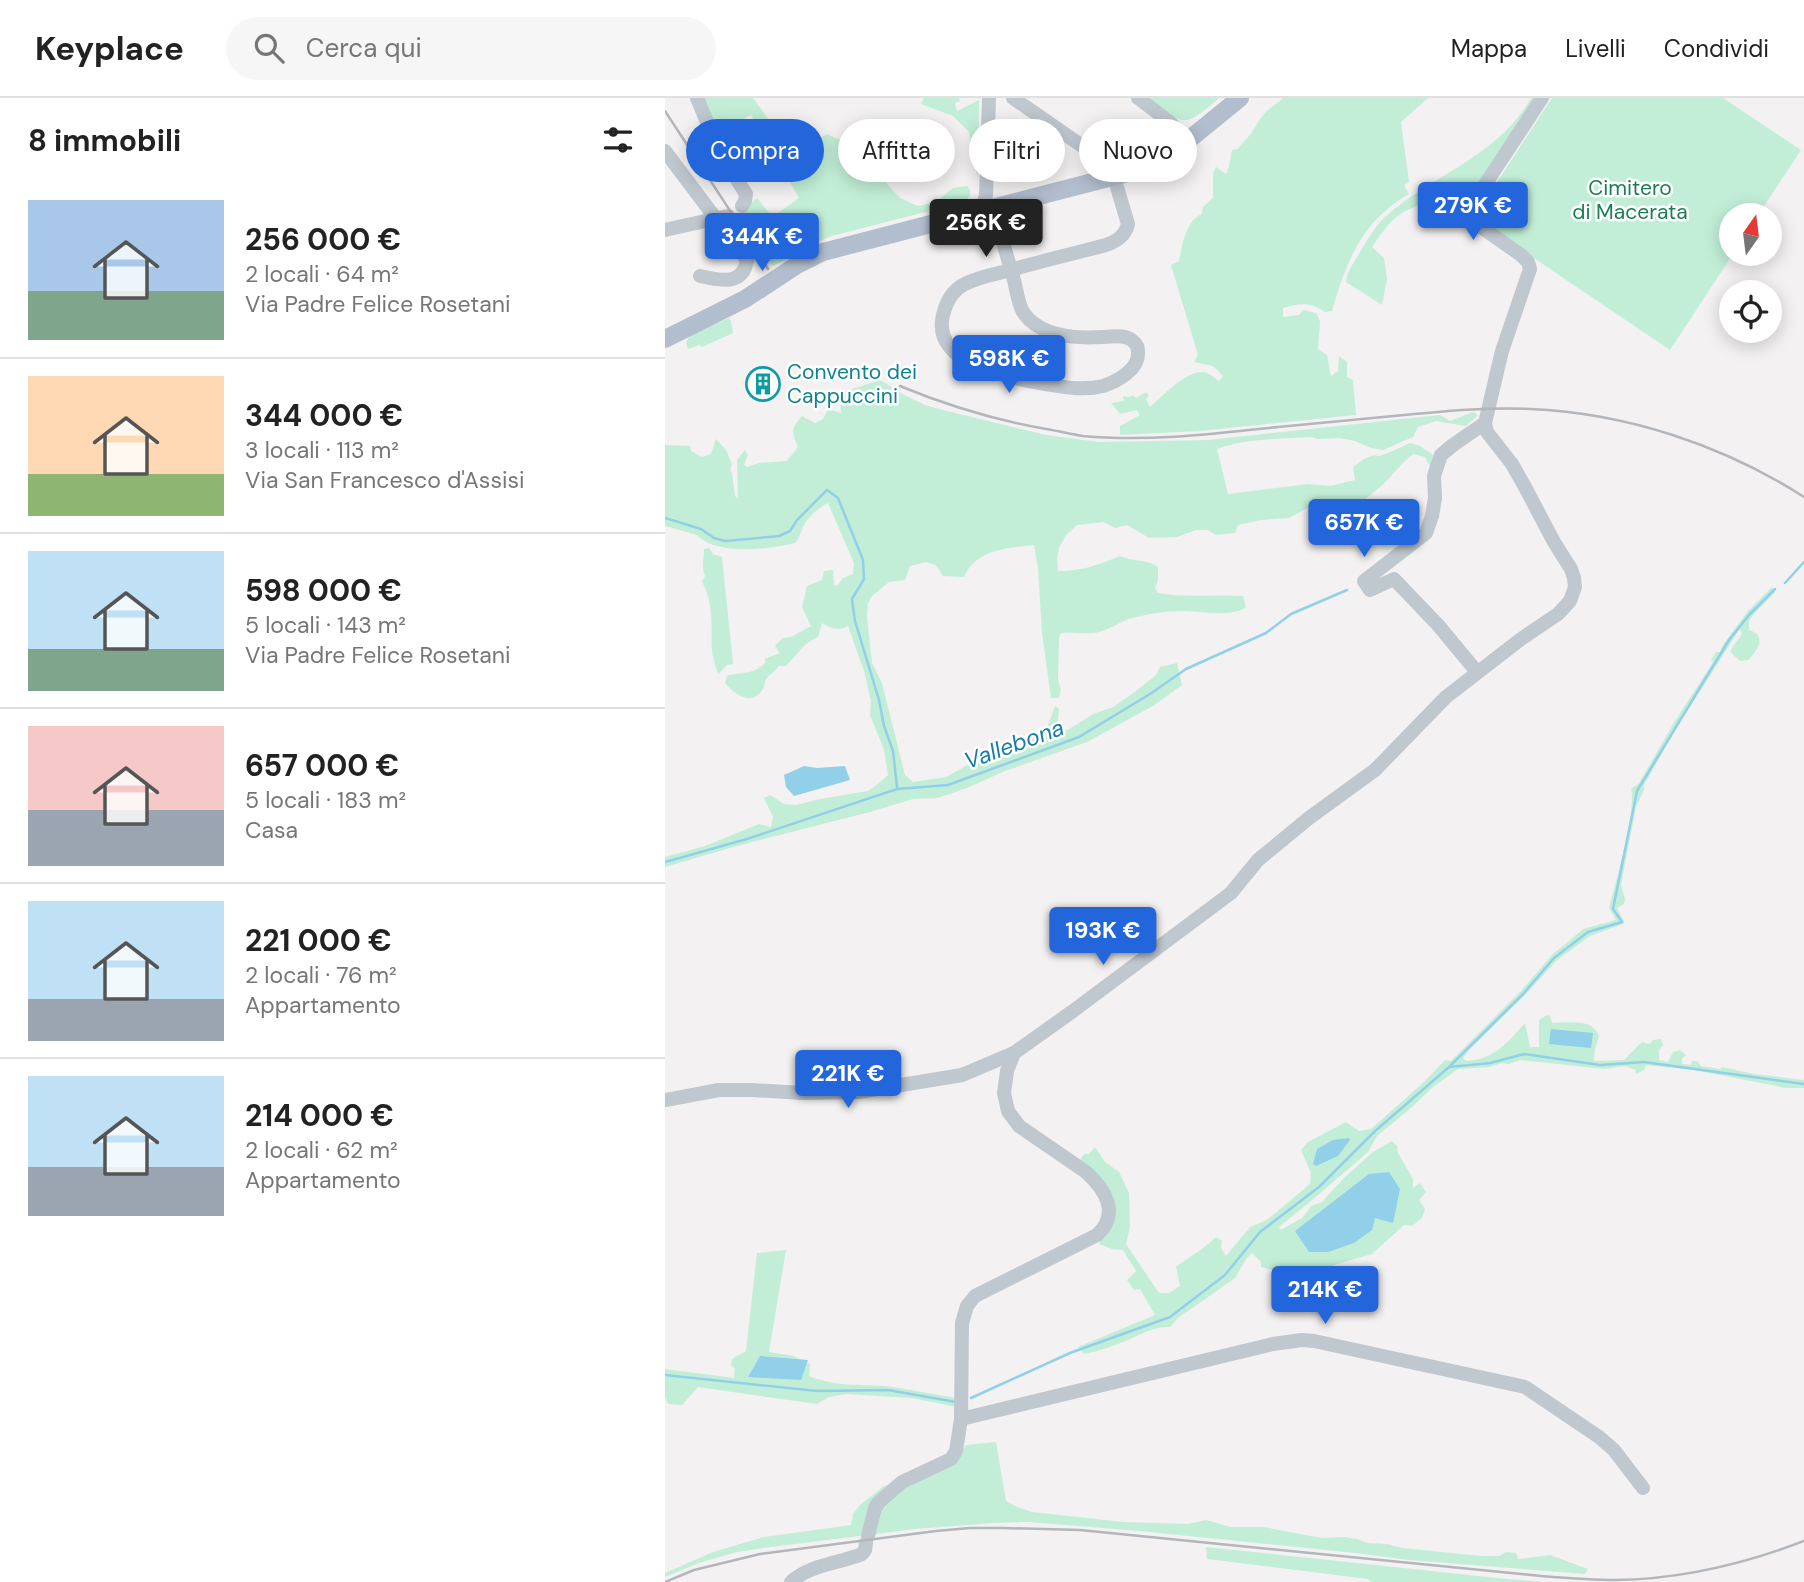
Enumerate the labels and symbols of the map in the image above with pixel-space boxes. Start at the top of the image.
park label: Cimitero di Macerata [1572,174,1688,226]
pin: 279K € [1416,183,1530,242]
pin: 256K € [929,200,1043,259]
north arrow [1719,203,1781,266]
pin: 344K € [705,214,819,273]
pin: 598K € [952,336,1066,395]
place label: Convento dei Cappuccini [787,358,917,410]
building icon: Convento dei Cappuccini [744,365,782,403]
pin: 657K € [1307,500,1421,559]
water label: Vallebona [960,712,1068,776]
pin: 193K € [1046,908,1160,967]
pin: 221K € [791,1051,905,1110]
pin: 214K € [1268,1266,1382,1326]

